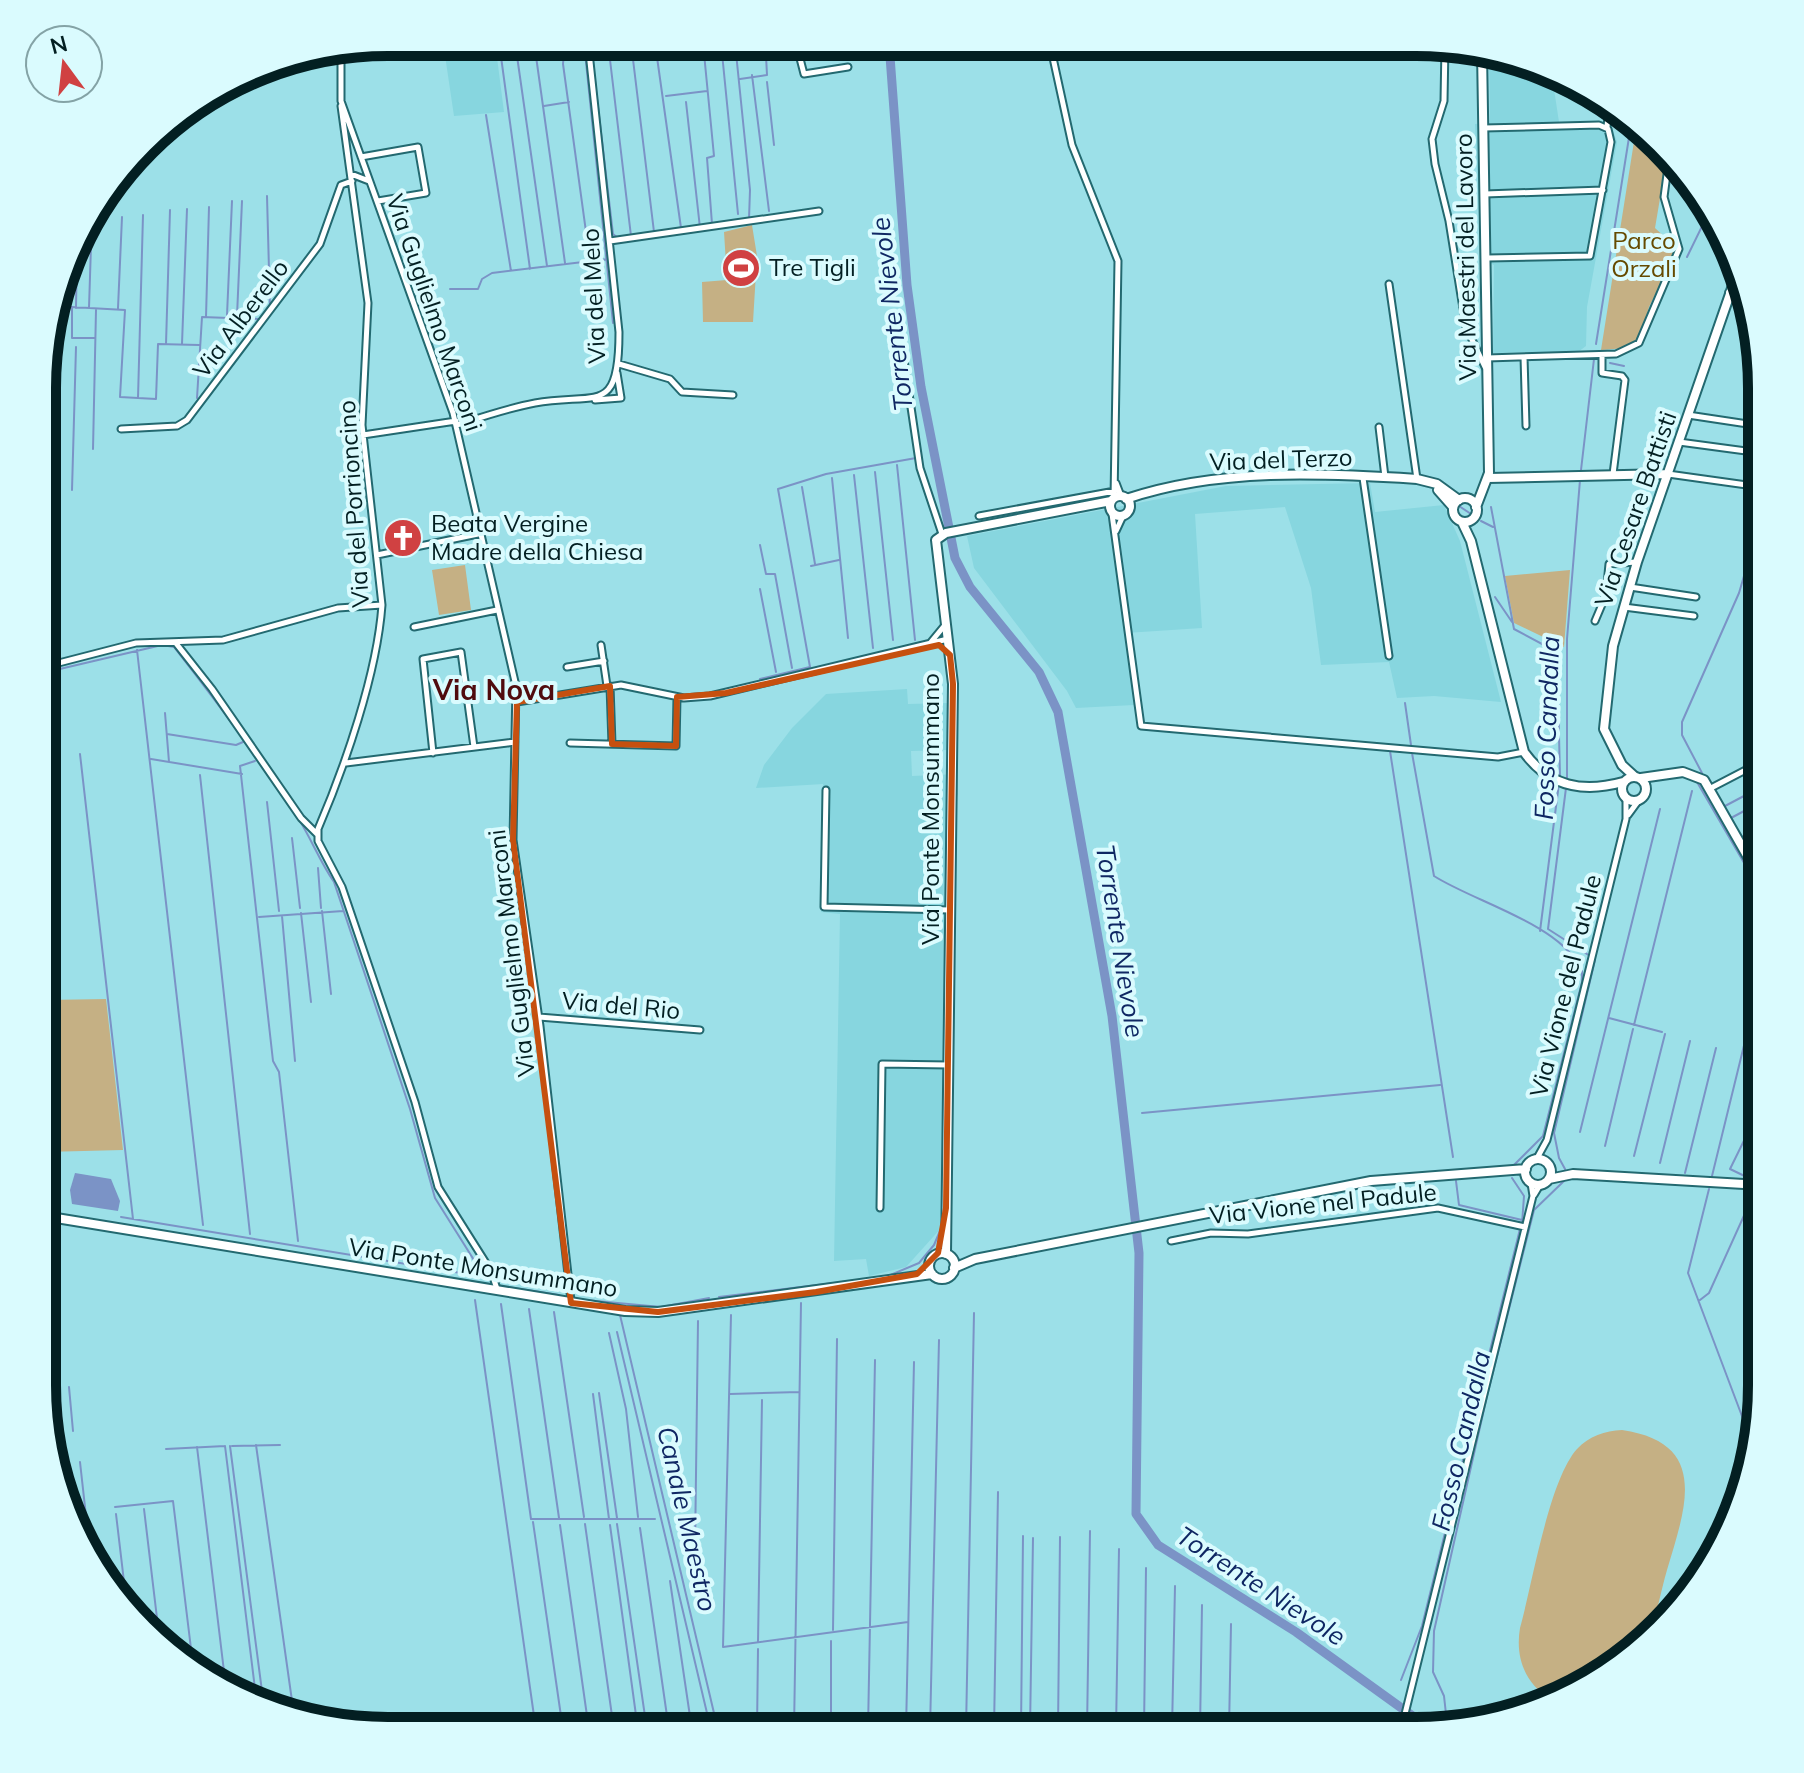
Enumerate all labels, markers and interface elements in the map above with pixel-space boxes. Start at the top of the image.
north arrow [24,24,104,104]
text: N [47,29,70,60]
street label: Via Maestri del Lavoro [1448,133,1482,381]
street label: Via Guglielmo Marconi [380,190,490,435]
water label: Torrente Nievole [863,215,920,413]
park label: Parco Orzali [1611,225,1677,283]
street label: Via del Melo [574,228,612,365]
sports icon: Tre Tigli [720,247,762,289]
place label: Tre Tigli [769,252,856,282]
street label: Via Alberello [186,253,295,384]
street label: Via del Porrioncino [331,399,375,609]
street label: Via Cesare Battisti [1588,407,1683,610]
street label: Via del Terzo [1209,442,1353,476]
place label: Beata Vergine Madre della Chiesa [431,508,643,566]
church icon: Beata Vergine Madre della Chiesa [382,517,424,559]
water label: Fosso Candalla [1527,636,1566,820]
district label: Via Nova [432,672,555,707]
street label: Via Ponte Monsummano [915,673,945,945]
street label: Via Guglielmo Marconi [481,828,541,1078]
water label: Torrente Nievole [1089,842,1152,1040]
street label: Via Vione del Padule [1523,871,1607,1100]
street label: Via del Rio [561,985,681,1025]
street label: Via Vione nel Padule [1208,1176,1438,1230]
street label: Via Ponte Monsummano [346,1231,620,1303]
water label: Fosso Candalla [1424,1348,1497,1534]
water label: Canale Maestro [650,1423,725,1615]
water label: Torrente Nievole [1171,1519,1352,1653]

